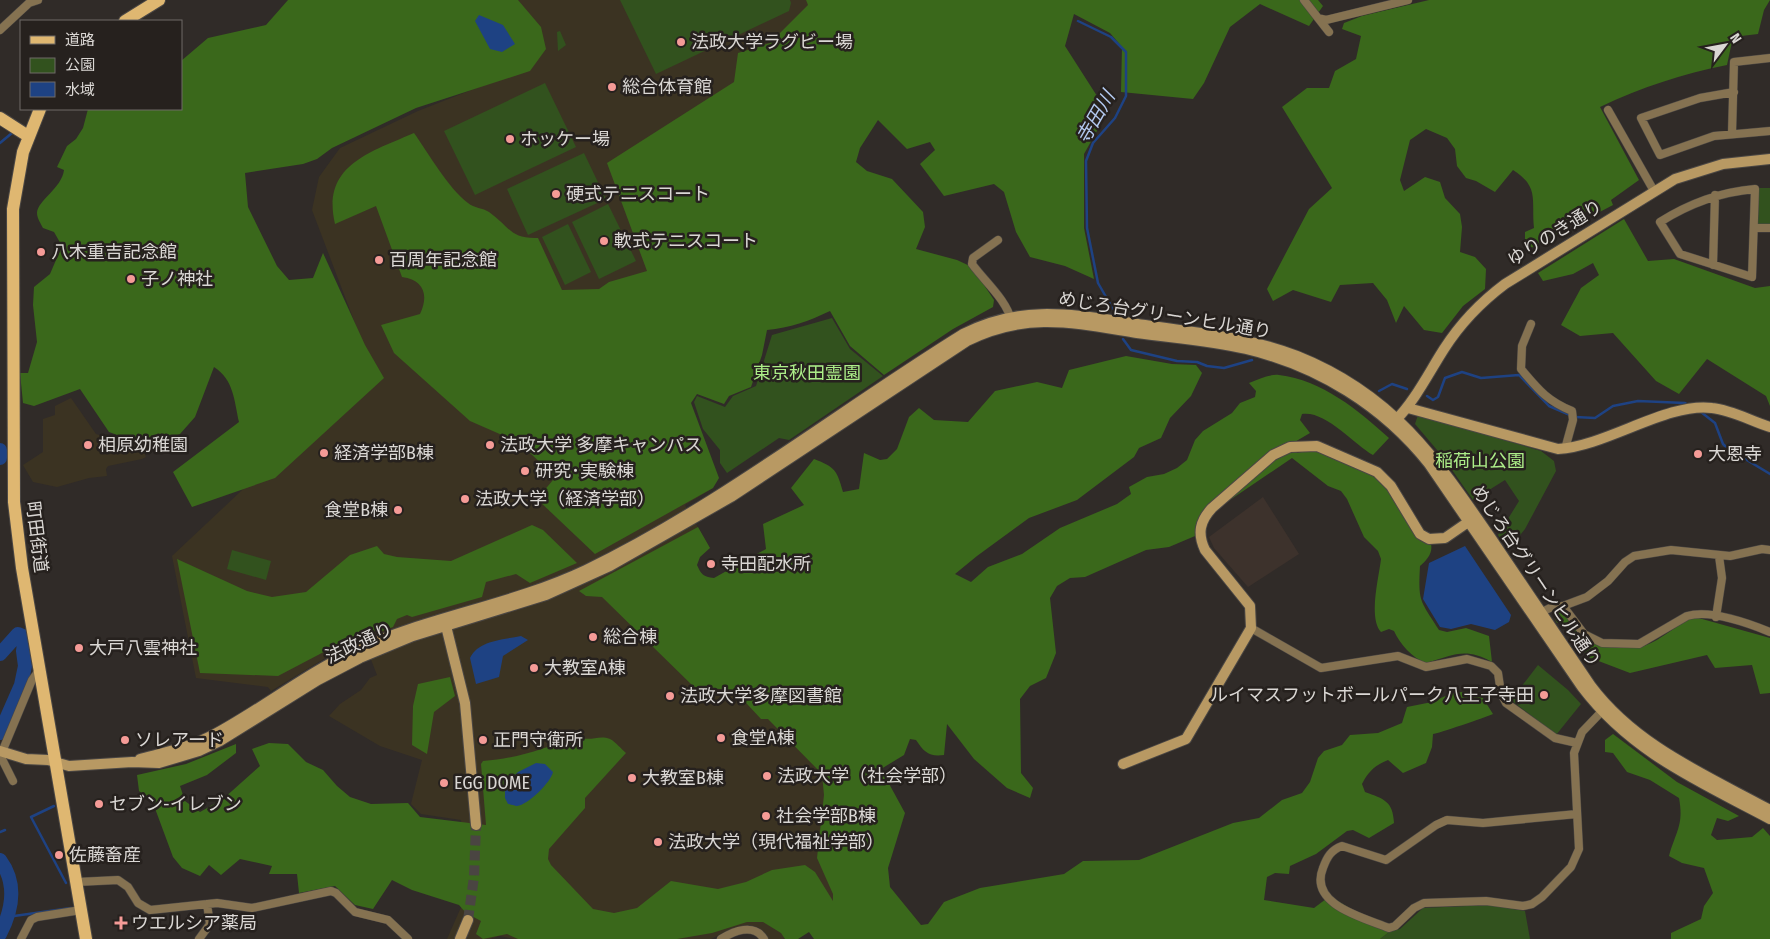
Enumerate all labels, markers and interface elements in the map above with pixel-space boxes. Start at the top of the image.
legend [20,20,182,110]
north arrow [1700,20,1750,70]
text: N [1726,30,1745,46]
text: 道路 [65,31,95,49]
place label: 法政大学ラグビー場 [691,31,853,53]
marker: 法政大学ラグビー場 [675,36,687,48]
text: 公園 [65,56,95,74]
place label: 総合体育館 [622,76,712,98]
text: 水域 [65,81,95,99]
marker: 総合体育館 [606,81,618,93]
water label: 寺田川 [1071,85,1121,148]
place label: ホッケー場 [520,128,610,150]
marker: ホッケー場 [504,133,516,145]
place label: 硬式テニスコート [566,183,710,205]
marker: 硬式テニスコート [550,188,562,200]
street label: ゆりのき通り [1504,195,1606,271]
place label: 軟式テニスコート [614,230,758,252]
marker: 軟式テニスコート [598,235,610,247]
place label: 八木重吉記念館 [51,241,177,263]
marker: 八木重吉記念館 [35,246,47,258]
place label: 百周年記念館 [389,249,497,271]
marker: 百周年記念館 [373,254,385,266]
place label: 子ノ神社 [141,268,213,290]
marker: 子ノ神社 [125,273,137,285]
street label: めじろ台グリーンヒル通り [1057,287,1273,343]
park label: 東京秋田霊園 [753,362,861,384]
place label: 相原幼稚園 [98,434,188,456]
place label: 法政大学 多摩キャンパス [500,434,702,456]
marker: 相原幼稚園 [82,439,94,451]
marker: 法政大学 多摩キャンパス [484,439,496,451]
place label: 経済学部B棟 [334,442,434,464]
place label: 大恩寺 [1708,443,1762,465]
marker: 経済学部B棟 [318,447,330,459]
marker: 大恩寺 [1692,448,1704,460]
park label: 稲荷山公園 [1435,450,1525,472]
place label: 研究･実験棟 [535,460,634,482]
marker: 研究･実験棟 [519,465,531,477]
street label: めじろ台グリーンヒル通り [1467,481,1605,671]
place label: 法政大学（経済学部） [475,488,655,510]
marker: 法政大学（経済学部） [459,493,471,505]
place label: 食堂B棟 [324,499,388,521]
street label: 町田街道 [22,500,52,574]
marker: 食堂B棟 [392,504,404,516]
place label: 寺田配水所 [721,553,811,575]
marker: 寺田配水所 [705,558,717,570]
street label: 法政通り [322,618,396,668]
place label: 総合棟 [603,626,657,648]
marker: 総合棟 [587,631,599,643]
place label: 大戸八雲神社 [89,637,197,659]
marker: 大戸八雲神社 [73,642,85,654]
place label: 大教室A棟 [544,657,625,679]
marker: 大教室A棟 [528,662,540,674]
place label: ルイマスフットボールパーク八王子寺田 [1210,684,1534,706]
place label: 法政大学多摩図書館 [680,685,842,707]
marker: ルイマスフットボールパーク八王子寺田 [1538,689,1550,701]
marker: 法政大学多摩図書館 [664,690,676,702]
place label: 食堂A棟 [731,727,794,749]
place label: ソレアード [135,729,224,751]
place label: 正門守衛所 [493,729,583,751]
marker: 食堂A棟 [715,732,727,744]
marker: ソレアード [119,734,131,746]
marker: 正門守衛所 [477,734,489,746]
place label: 法政大学（社会学部） [777,765,957,787]
place label: 大教室B棟 [642,767,724,789]
marker: 法政大学（社会学部） [761,770,773,782]
place label: EGG DOME [454,772,530,794]
marker: 大教室B棟 [626,772,638,784]
marker: EGG DOME [438,777,450,789]
place label: セブン-イレブン [109,793,242,815]
marker: セブン-イレブン [93,798,105,810]
place label: 社会学部B棟 [776,805,876,827]
marker: 社会学部B棟 [760,810,772,822]
place label: 法政大学（現代福祉学部） [668,831,884,853]
marker: 法政大学（現代福祉学部） [652,836,664,848]
place label: 佐藤畜産 [69,844,141,866]
marker: 佐藤畜産 [53,849,65,861]
place label: ウエルシア薬局 [131,912,257,934]
marker: ウエルシア薬局 [115,917,127,929]

